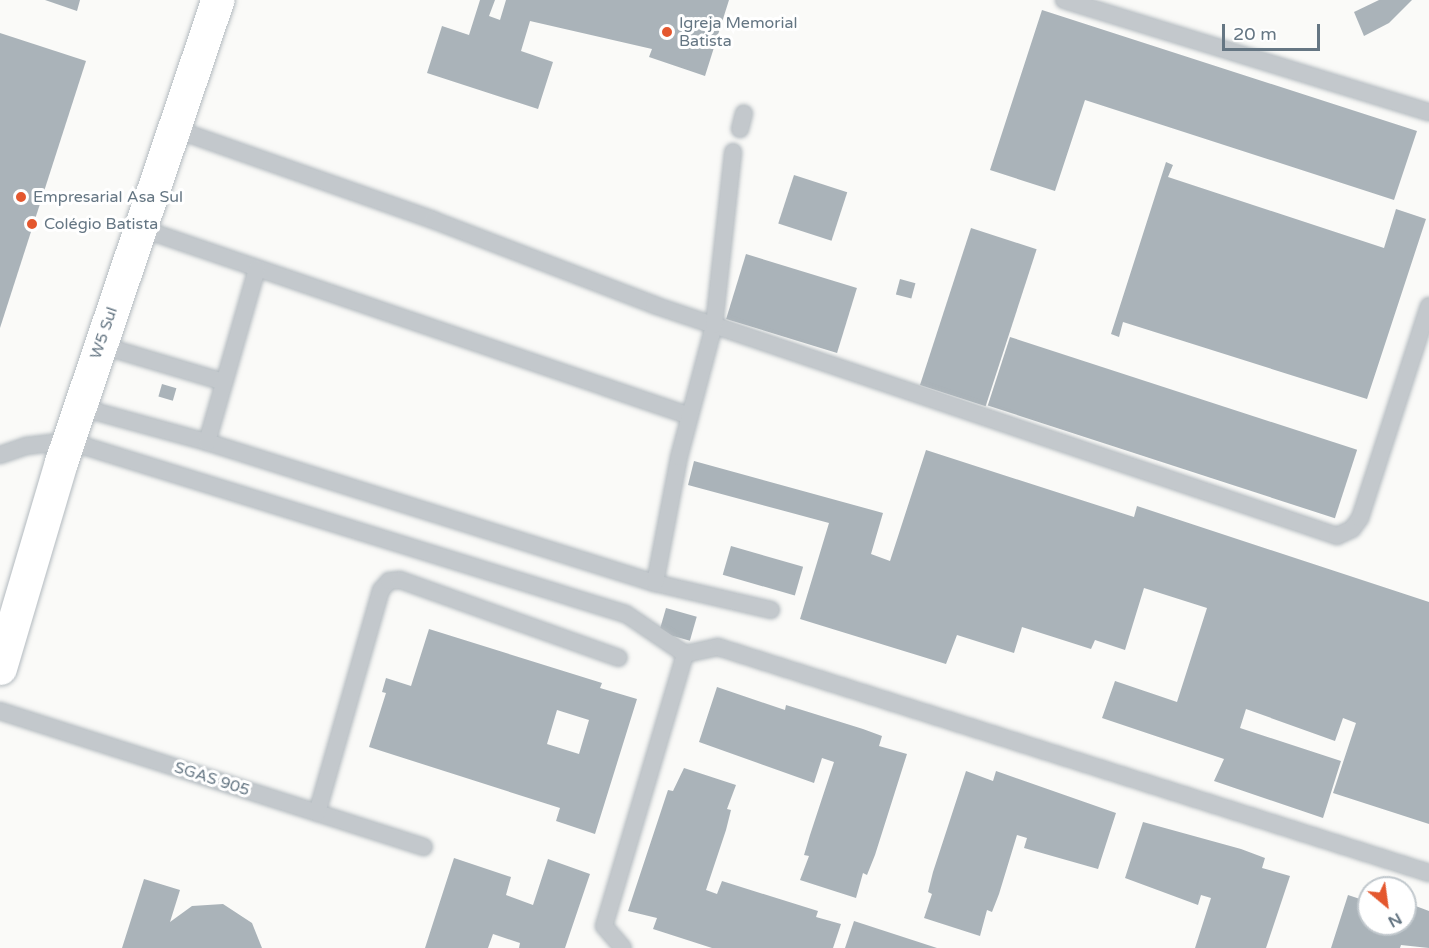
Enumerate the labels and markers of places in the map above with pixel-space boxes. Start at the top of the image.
place label: Igreja Memorial Batista [679,13,797,51]
marker: Igreja Memorial Batista [660,25,674,39]
place label: Empresarial Asa Sul [33,187,183,207]
marker: Empresarial Asa Sul [14,190,28,204]
place label: Colégio Batista [44,214,158,234]
marker: Colégio Batista [25,217,39,231]

